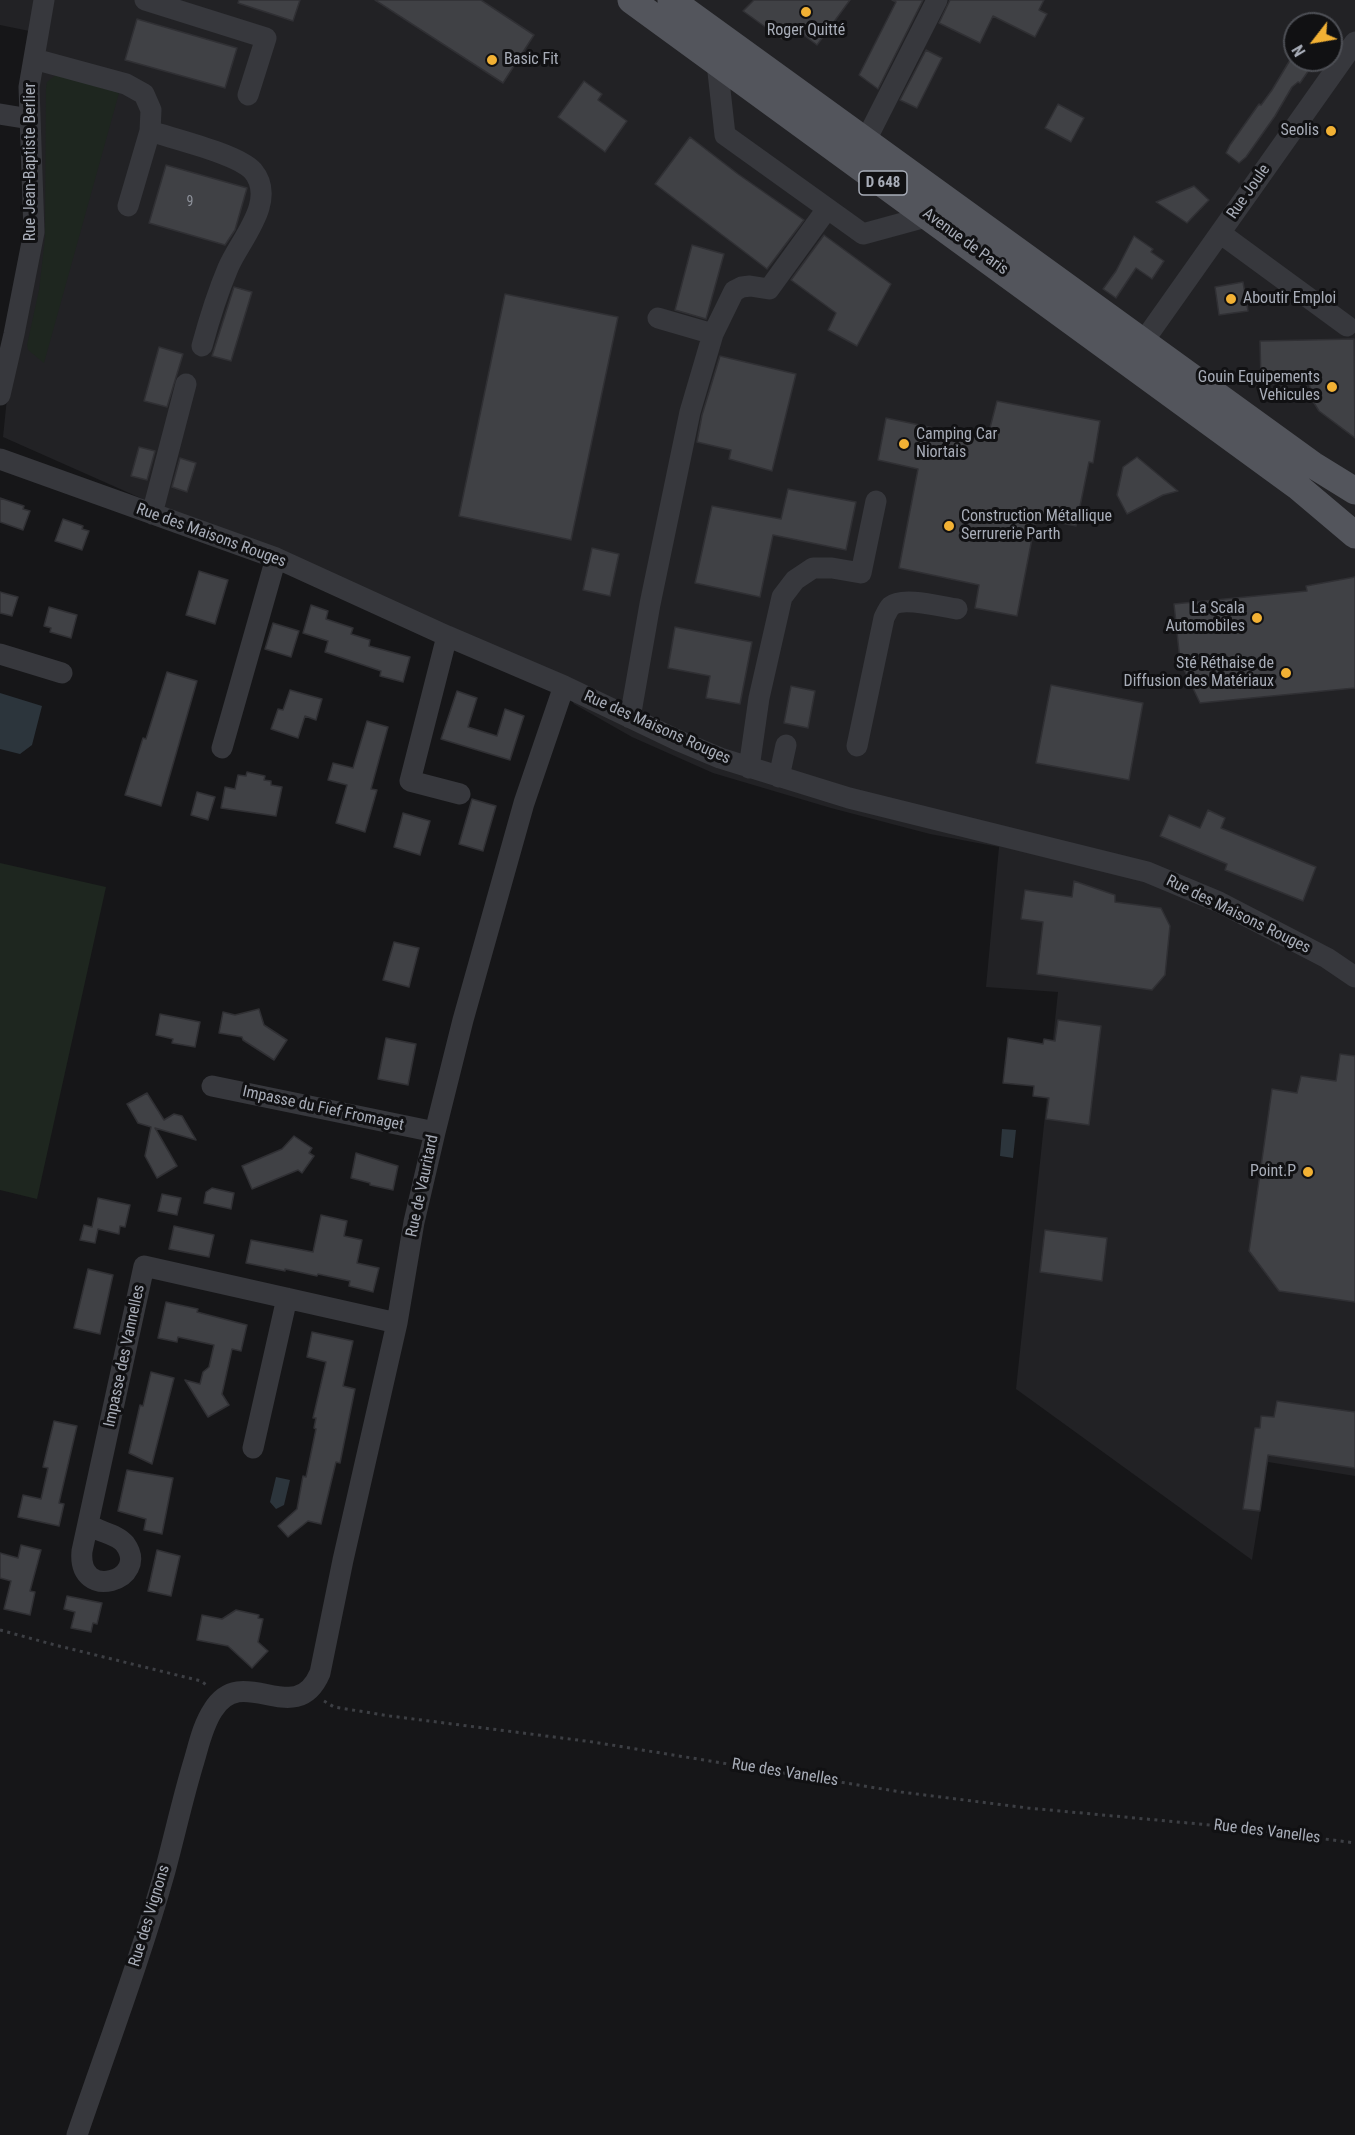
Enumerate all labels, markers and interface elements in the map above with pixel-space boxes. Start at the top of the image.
marker: Roger Quitté [799,5,813,19]
north arrow [1283,12,1343,72]
place label: Roger Quitté [767,21,845,41]
text: N [1288,41,1310,60]
place label: Basic Fit [504,50,559,70]
marker: Basic Fit [485,53,499,67]
street label: Rue Jean-Baptiste Berlier [21,83,41,241]
place label: Seolis [1281,121,1319,141]
marker: Seolis [1324,124,1338,138]
street label: Rue Joule [1223,161,1275,223]
road number: D 648 [859,171,907,195]
house number: 9 [187,194,193,210]
street label: Avenue de Paris [918,205,1012,279]
place label: Aboutir Emploi [1243,289,1336,309]
marker: Aboutir Emploi [1224,292,1238,306]
place label: Gouin Equipements Vehicules [1198,368,1320,406]
marker: Gouin Equipements Vehicules [1325,380,1339,394]
place label: Camping Car Niortais [916,425,997,463]
marker: Camping Car Niortais [897,437,911,451]
street label: Rue des Maisons Rouges [133,500,289,572]
place label: Construction Métallique Serrurerie Parth [961,507,1112,545]
marker: Construction Métallique Serrurerie Parth [942,519,956,533]
place label: La Scala Automobiles [1165,599,1245,637]
marker: La Scala Automobiles [1250,611,1264,625]
place label: Sté Réthaise de Diffusion des Matériaux [1124,654,1274,692]
marker: Sté Réthaise de Diffusion des Matériaux [1279,666,1293,680]
street label: Rue des Maisons Rouges [581,687,733,769]
street label: Rue des Maisons Rouges [1163,872,1313,958]
street label: Impasse du Fief Fromaget [241,1083,405,1135]
street label: Rue de Vauritard [403,1133,443,1239]
place label: Point.P [1250,1162,1296,1182]
marker: Point.P [1301,1165,1315,1179]
street label: Impasse des Vannelles [101,1283,149,1429]
street label: Rue des Vanelles [730,1755,840,1791]
street label: Rue des Vanelles [1212,1816,1322,1848]
street label: Rue des Vignons [125,1863,175,1969]

